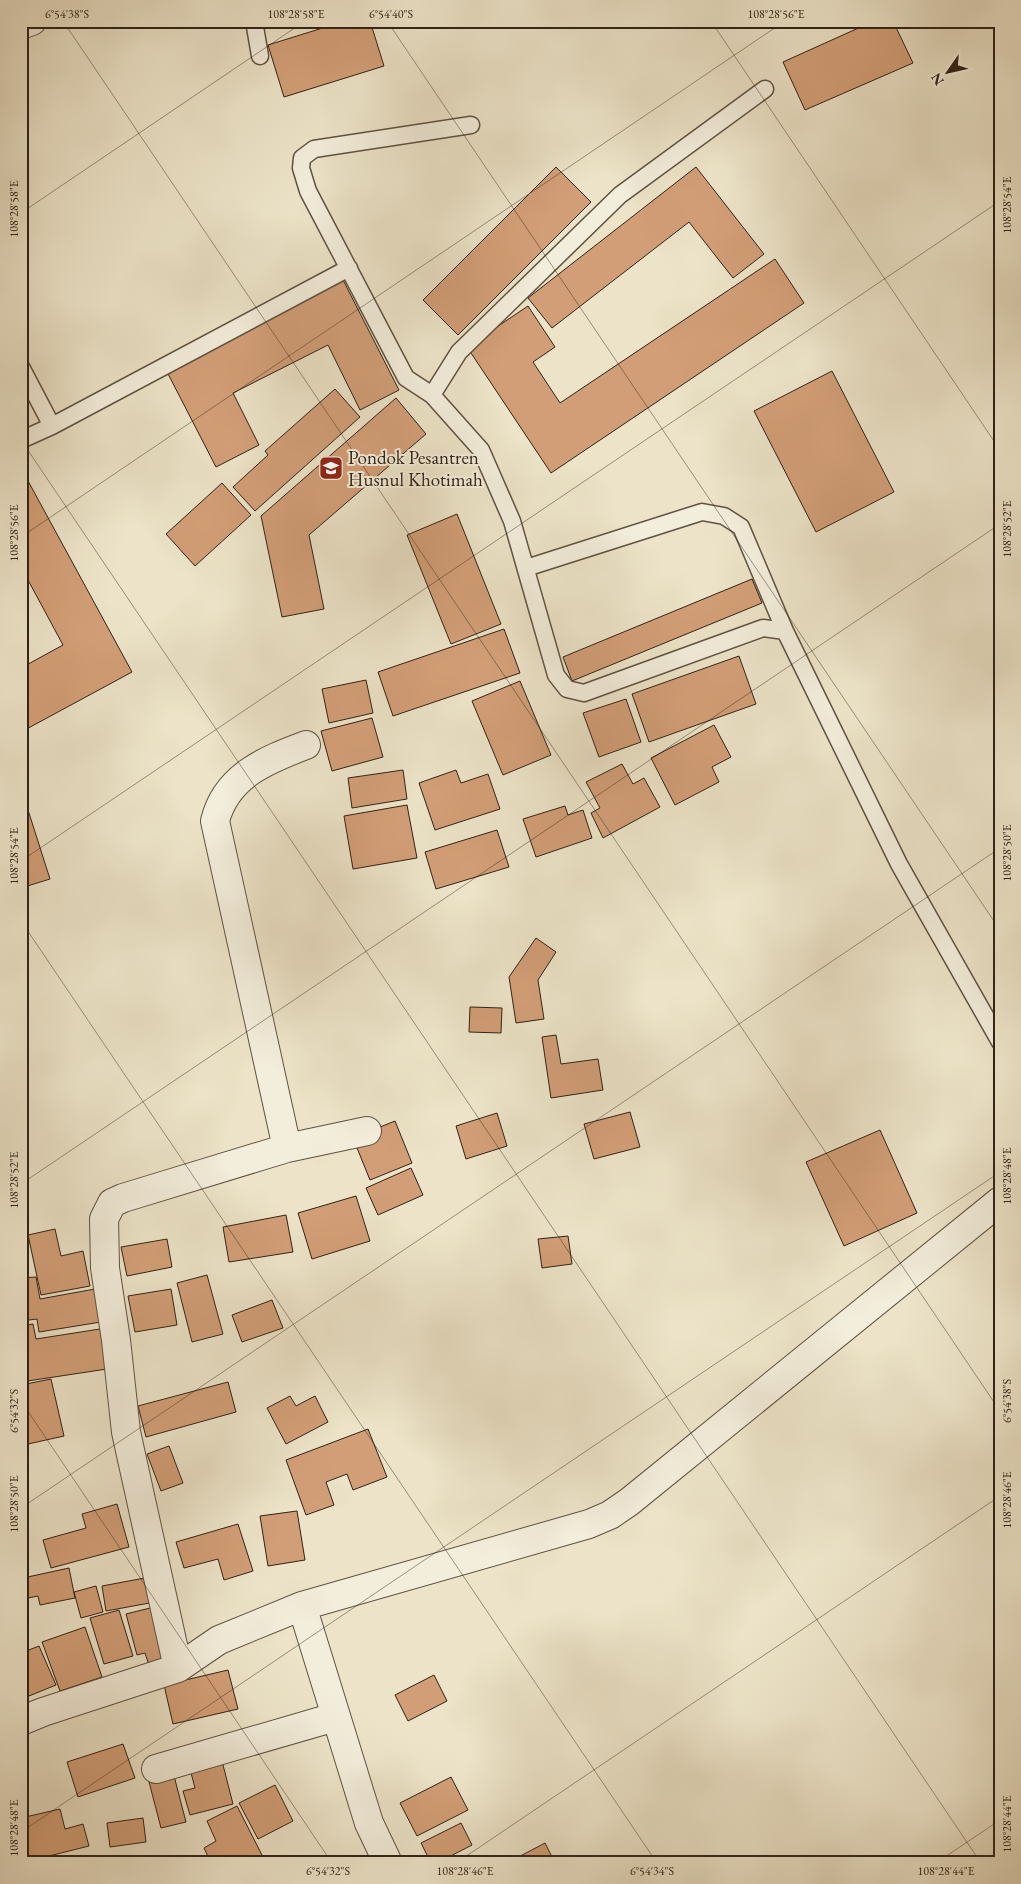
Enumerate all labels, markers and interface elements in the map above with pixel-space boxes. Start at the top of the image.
text: 6°54'38"S [45,6,90,22]
text: 108°28'58"E [268,6,325,22]
text: 6°54'40"S [369,6,414,22]
text: 108°28'56"E [748,6,805,22]
north arrow [924,48,974,98]
text: N [926,69,948,89]
text: 108°28'54"E [999,176,1015,233]
text: 108°28'58"E [6,180,22,237]
place label: Pondok Pesantren Husnul Khotimah [348,445,483,492]
school or university icon: Pondok Pesantren Husnul Khotimah [318,455,344,481]
text: 108°28'52"E [999,500,1015,557]
text: 108°28'56"E [6,504,22,561]
text: 108°28'50"E [999,824,1015,881]
text: 108°28'54"E [6,827,22,884]
text: 108°28'48"E [999,1147,1015,1204]
text: 108°28'52"E [6,1151,22,1208]
text: 6°54'38"S [999,1378,1015,1423]
text: 6°54'32"S [6,1388,22,1433]
text: 108°28'46"E [999,1471,1015,1528]
text: 108°28'50"E [6,1475,22,1532]
text: 108°28'44"E [999,1795,1015,1852]
text: 108°28'48"E [6,1799,22,1856]
text: 6°54'32"S [306,1863,351,1879]
text: 108°28'46"E [437,1863,494,1879]
text: 6°54'34"S [630,1863,675,1879]
text: 108°28'44"E [918,1863,975,1879]

